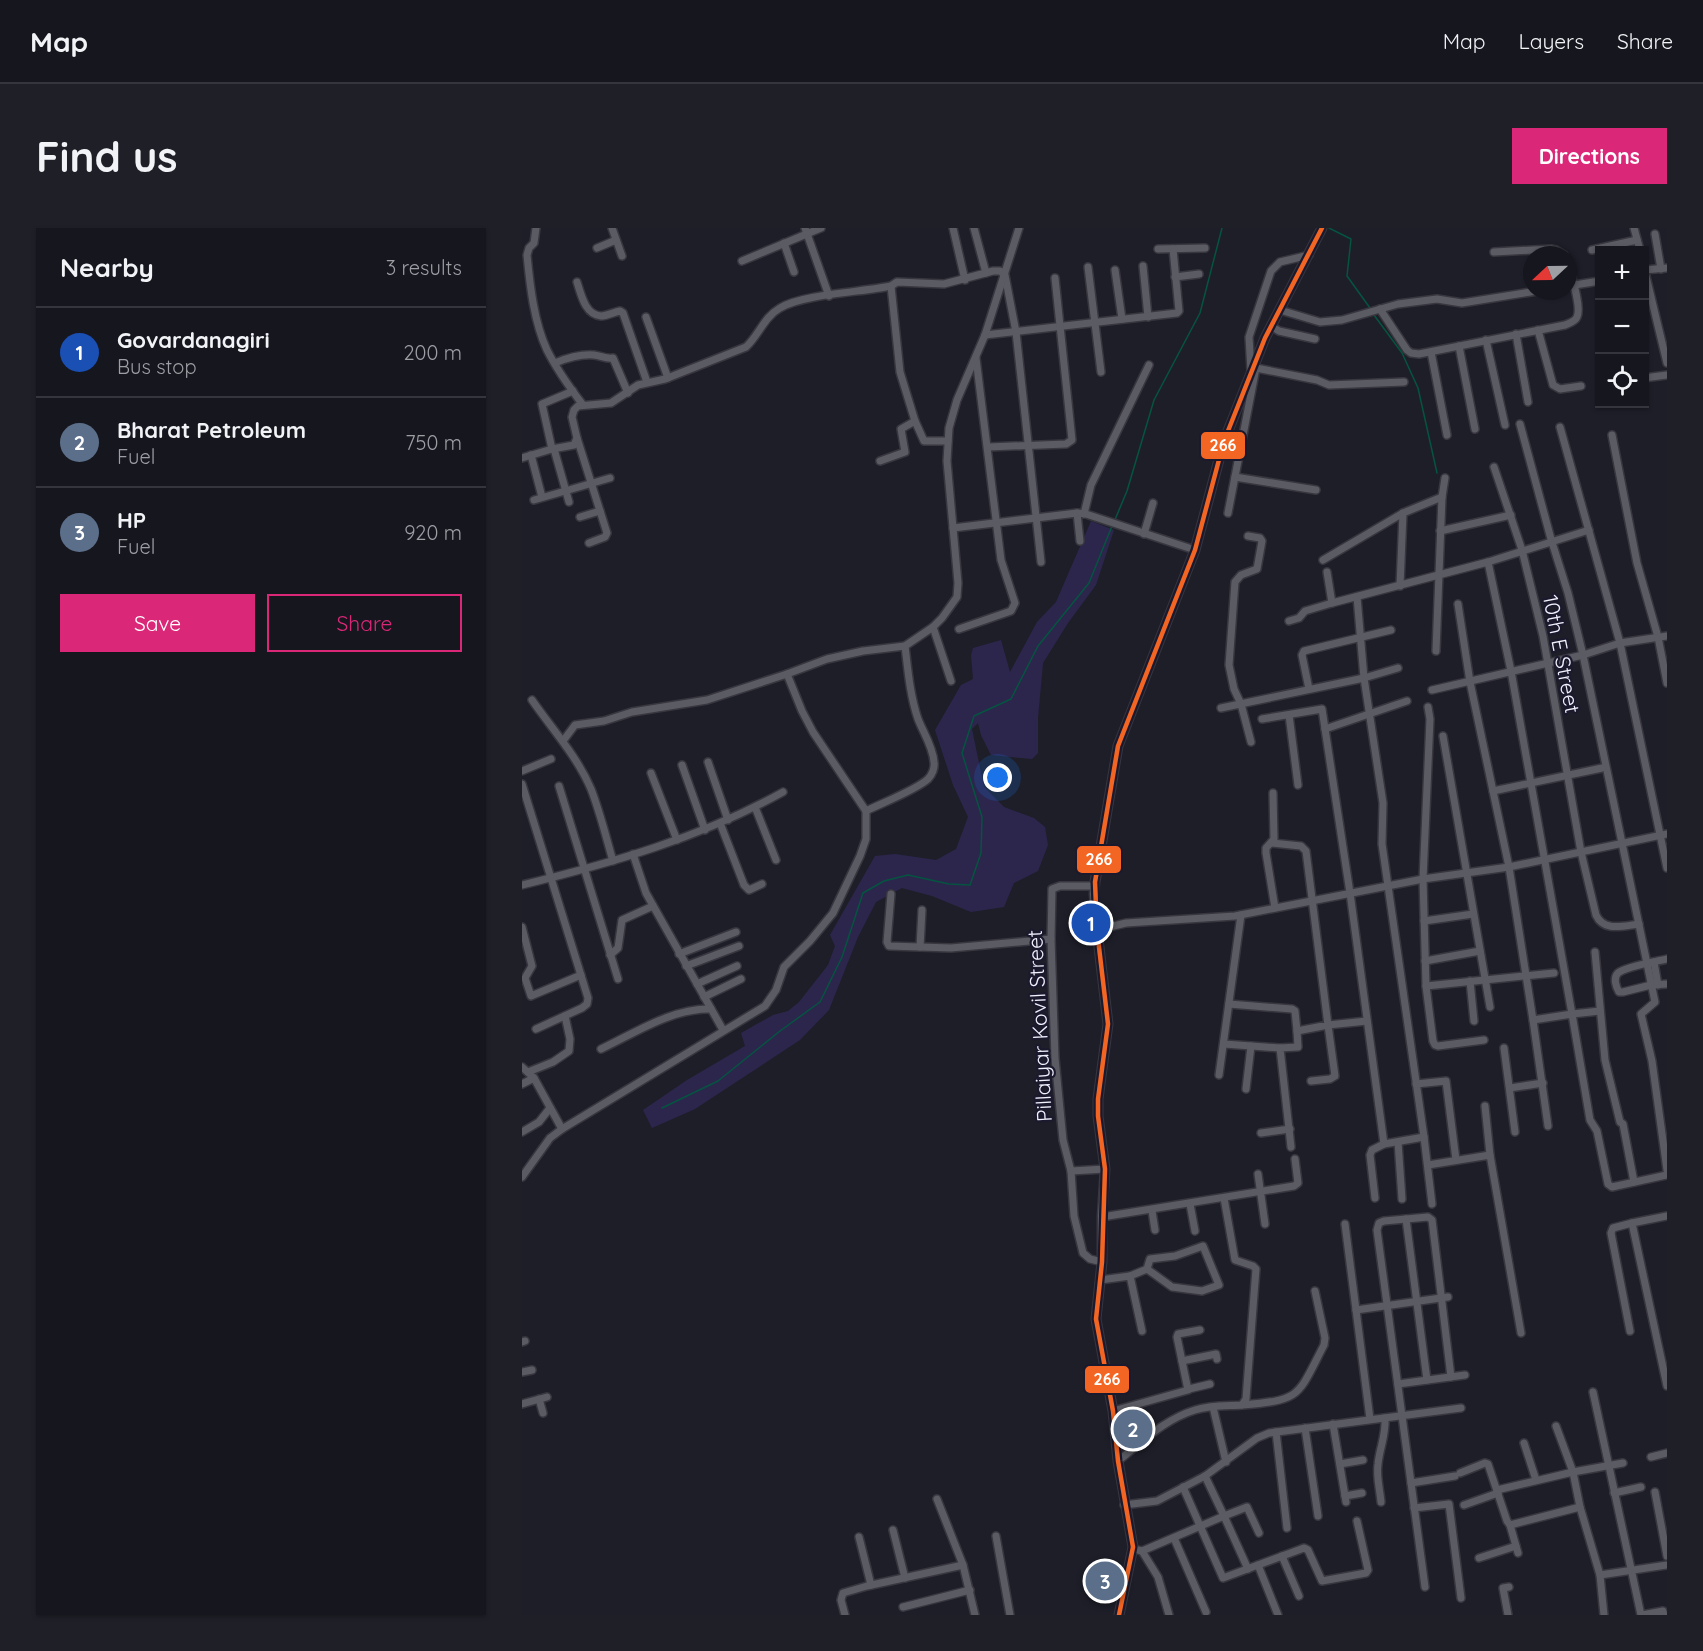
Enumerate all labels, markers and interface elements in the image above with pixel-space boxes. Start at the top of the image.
text: Map [30,24,88,59]
text: Map [1443,28,1486,54]
text: Layers [1519,28,1584,54]
text: Share [1617,28,1673,54]
button: Directions [1512,128,1667,184]
text: Find us [36,130,178,183]
north arrow [1523,246,1577,300]
map controls [1595,246,1649,408]
button: + [1595,246,1649,300]
text: Nearby [60,251,154,284]
text: 3 results [386,255,462,280]
button: − [1595,300,1649,354]
text: Govardanagiri [117,326,270,354]
text: 1 [76,340,83,365]
text: 200 m [403,340,462,365]
text: Bus stop [117,354,197,379]
button: locate [1595,354,1649,408]
text: Bharat Petroleum [117,416,306,444]
text: 2 [74,430,85,455]
text: 750 m [405,430,462,455]
line badge: 266 [1200,431,1246,460]
text: 266 [1210,435,1237,455]
text: Fuel [117,444,155,469]
text: HP [117,506,146,534]
text: 3 [74,520,85,545]
text: 920 m [404,520,462,545]
text: Fuel [117,534,155,559]
street label: 10th E Street [1538,592,1586,715]
button: Save [60,594,255,652]
button: Share [267,594,462,652]
your location [983,763,1012,792]
line badge: 266 [1076,845,1122,874]
text: 266 [1086,849,1113,869]
pin: 1 [1072,900,1110,946]
street label: Pillaiyar Kovil Street [1021,929,1057,1123]
line badge: 266 [1084,1365,1130,1394]
text: 266 [1094,1369,1121,1389]
pin: 2 [1114,1406,1152,1452]
pin: 3 [1086,1558,1124,1604]

